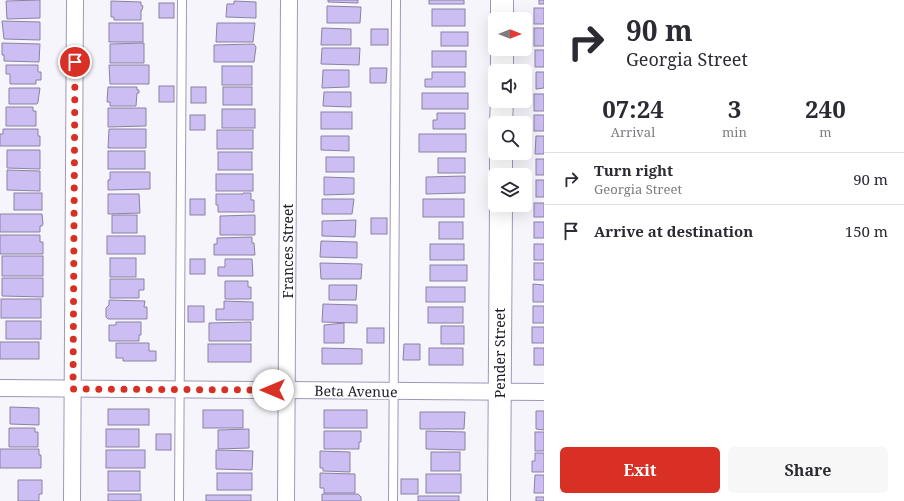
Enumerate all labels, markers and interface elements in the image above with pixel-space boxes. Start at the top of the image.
text: 90 m [626,11,693,49]
north arrow [488,12,532,56]
map controls [488,12,532,212]
icon: right [560,16,612,68]
pin [58,45,92,79]
text: Georgia Street [626,47,748,71]
icon: arrive [64,51,86,73]
button: sound [488,64,532,108]
text: 07:24 [602,92,664,125]
text: 3 [728,92,741,125]
text: 240 [805,92,846,125]
button: search [488,116,532,160]
text: Arrival [611,123,655,141]
text: min [722,123,747,141]
text: m [819,123,832,141]
text: Turn right [594,160,673,180]
button: layers [488,168,532,212]
icon: right [560,168,582,190]
text: 90 m [853,169,888,189]
text: Georgia Street [594,180,682,198]
street label: Frances Street [278,204,297,298]
icon: arrive [560,220,582,242]
text: Arrive at destination [594,221,753,241]
text: 150 m [845,221,888,241]
street label: Pender Street [490,308,509,398]
position arrow [252,369,294,411]
street label: Beta Avenue [314,381,398,401]
button: Exit [560,447,720,493]
button: Share [728,447,888,493]

